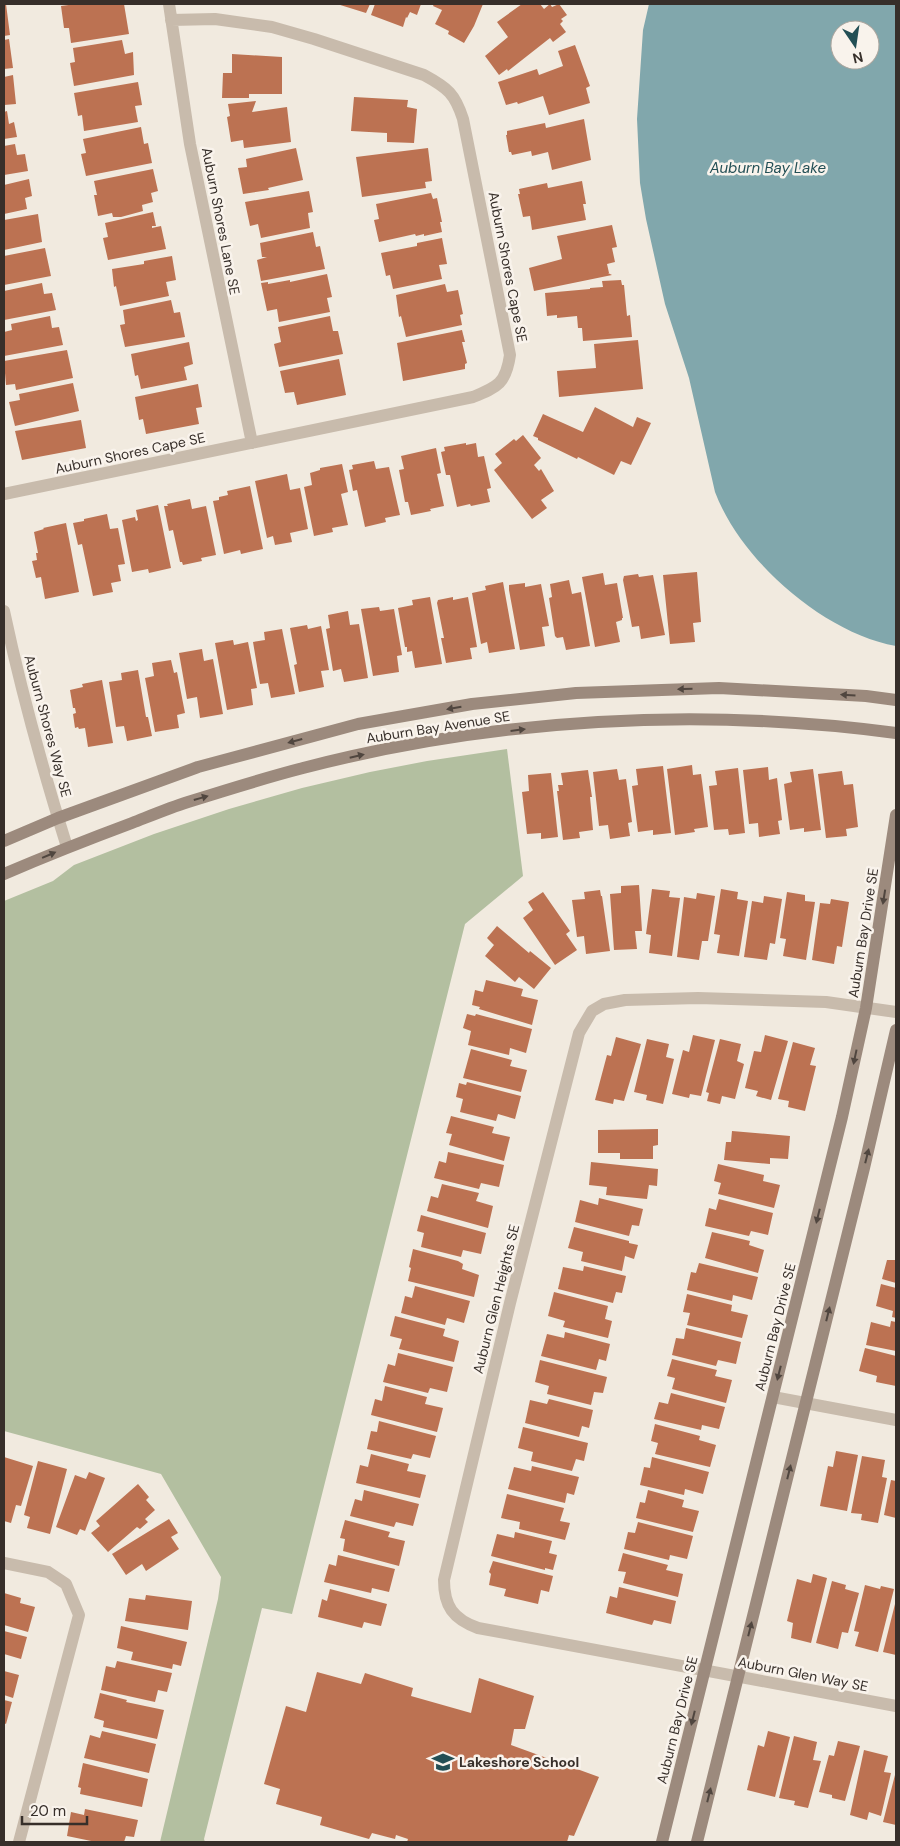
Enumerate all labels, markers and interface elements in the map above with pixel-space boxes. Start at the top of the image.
north arrow [830,20,880,70]
text: N [851,48,865,68]
street label: Auburn Shores Lane SE [198,146,244,296]
water label: Auburn Bay Lake [709,158,827,178]
street label: Auburn Shores Cape SE [485,190,531,344]
street label: Auburn Shores Cape SE [53,428,207,478]
street label: Auburn Shores Way SE [20,653,76,799]
one-way arrow [677,685,693,693]
one-way arrow [839,690,855,698]
one-way arrow [446,704,462,712]
street label: Auburn Bay Avenue SE [365,707,511,747]
one-way arrow [510,726,526,734]
one-way arrow [288,737,303,745]
one-way arrow [350,752,365,760]
one-way arrow [193,794,208,802]
one-way arrow [42,851,56,859]
street label: Auburn Bay Drive SE [844,867,882,999]
one-way arrow [879,890,887,906]
one-way arrow [851,1050,859,1065]
one-way arrow [863,1149,871,1164]
one-way arrow [814,1208,822,1223]
street label: Auburn Glen Heights SE [469,1222,523,1376]
street label: Auburn Bay Drive SE [750,1261,800,1393]
one-way arrow [824,1306,832,1321]
one-way arrow [775,1366,783,1381]
one-way arrow [785,1464,793,1479]
one-way arrow [746,1622,754,1637]
street label: Auburn Glen Way SE [736,1653,870,1695]
street label: Auburn Bay Drive SE [652,1654,702,1786]
one-way arrow [689,1710,697,1725]
school or university icon: Lakeshore School [430,1749,456,1775]
place label: Lakeshore School [459,1753,579,1771]
one-way arrow [705,1787,713,1802]
scale bar [22,1794,88,1826]
text: 20 m [30,1801,66,1821]

